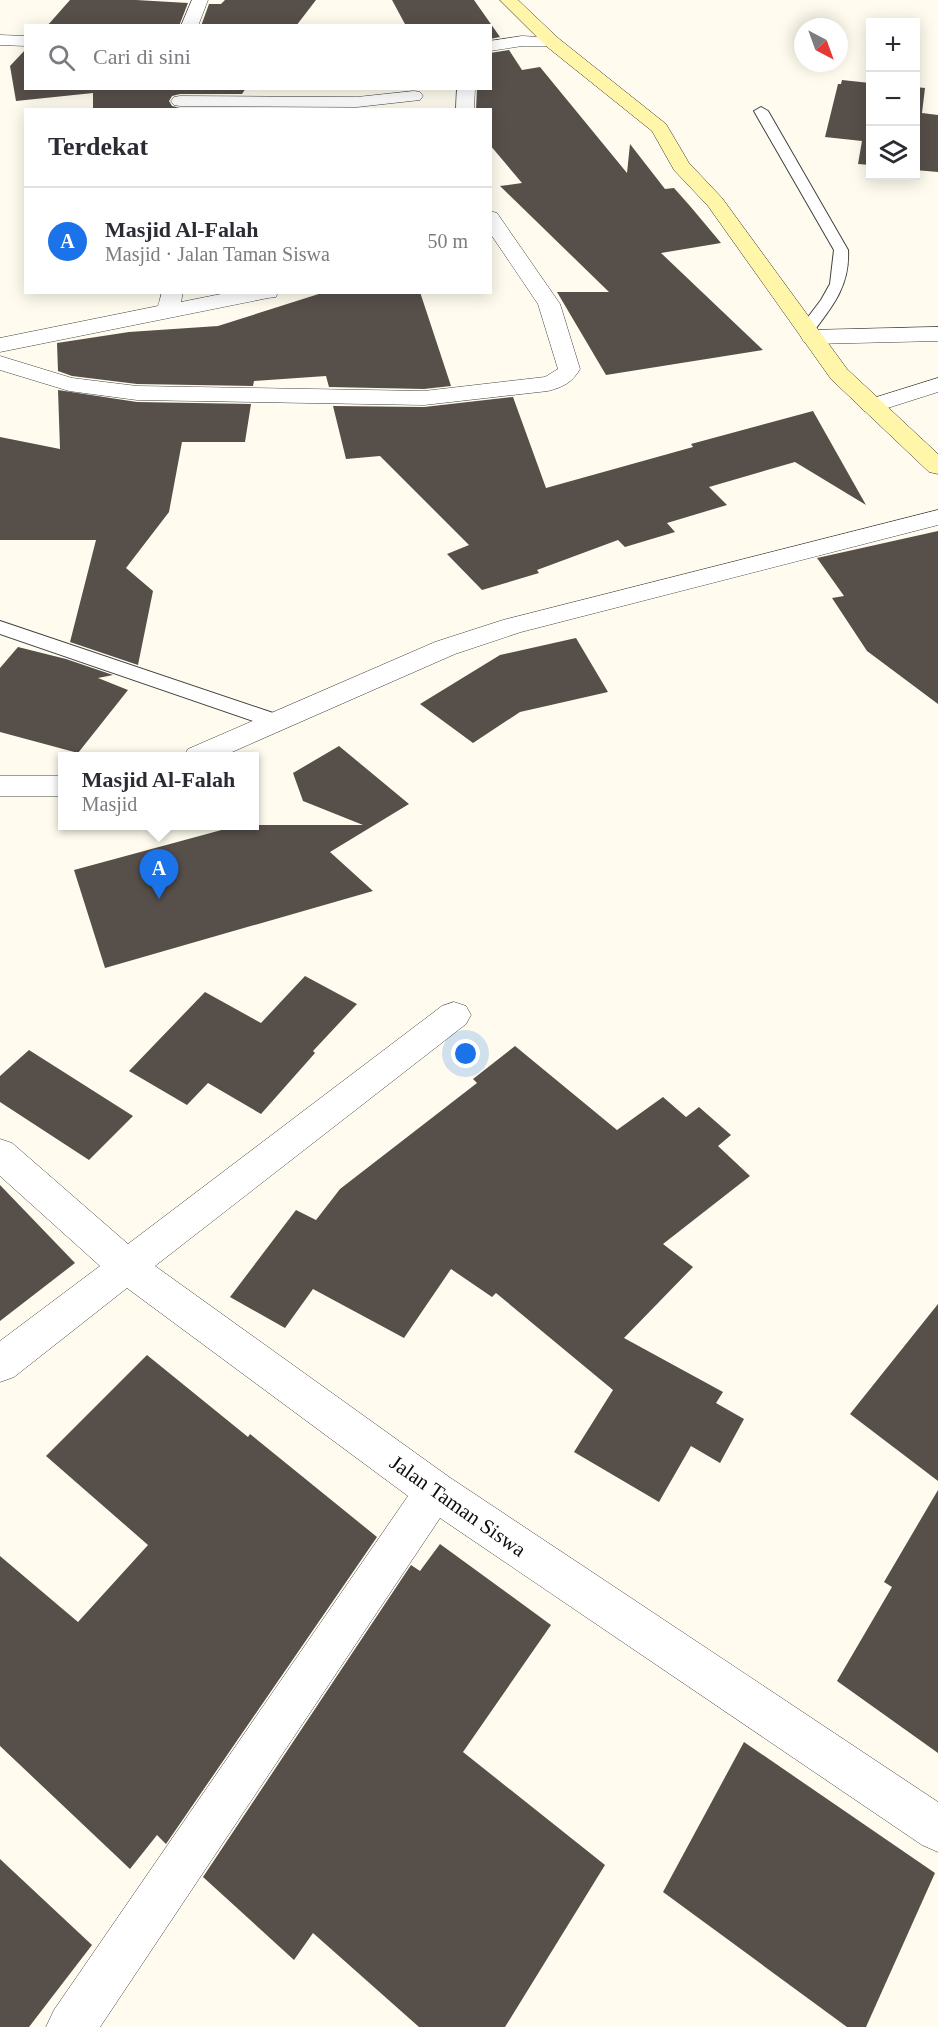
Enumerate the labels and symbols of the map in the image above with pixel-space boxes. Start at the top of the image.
north arrow [794,18,848,72]
pin: A [140,850,178,899]
your location [451,1039,480,1068]
street label: Jalan Taman Siswa [385,1450,531,1562]

